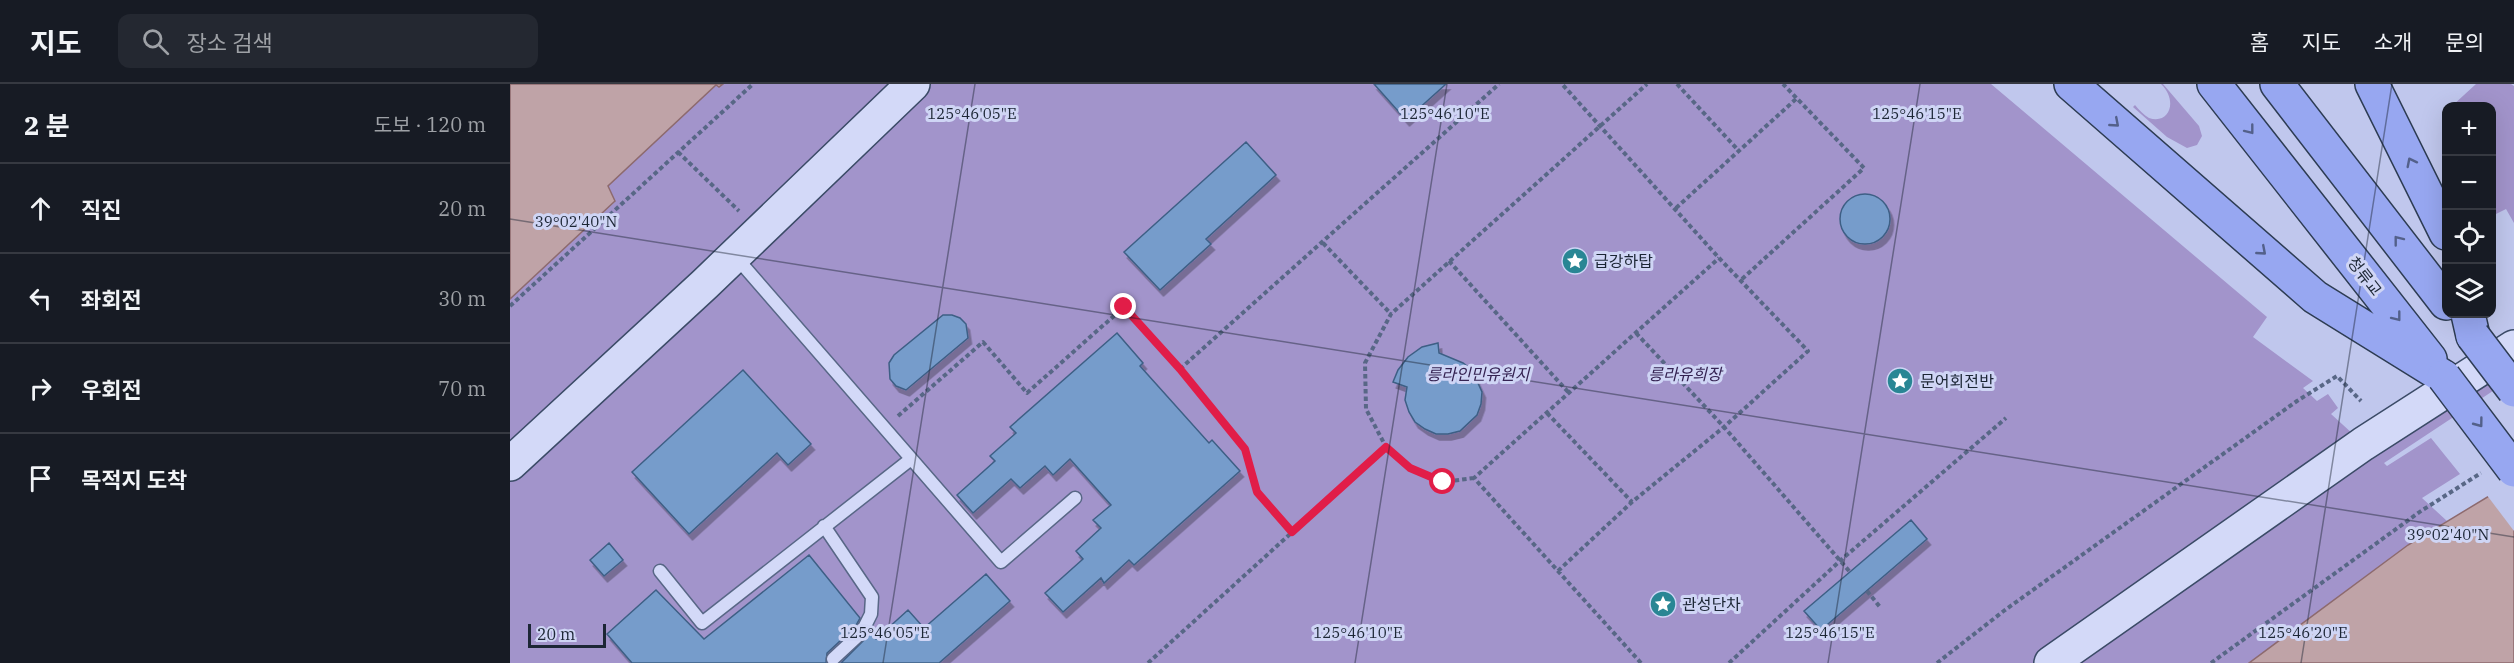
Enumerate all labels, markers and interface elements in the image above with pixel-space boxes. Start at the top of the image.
search box [118,14,538,68]
text: 지도 [30,24,82,61]
icon: search [139,25,172,58]
text: 장소 검색 [187,28,273,57]
text: 홈 [2250,28,2269,56]
text: 지도 [2302,28,2341,56]
text: 소개 [2374,28,2412,56]
text: 문의 [2445,28,2484,56]
map controls [2442,102,2496,318]
button: + [2442,102,2496,156]
text: 125°46'05"E [927,104,1017,123]
text: 125°46'10"E [1400,104,1490,123]
text: 125°46'15"E [1872,104,1962,123]
text: 2 분 [24,108,70,142]
text: 도보 · 120 m [374,111,486,138]
one-way arrow [2108,115,2119,126]
one-way arrow [2243,123,2254,134]
button: − [2442,156,2496,210]
one-way arrow [2407,158,2418,168]
icon: ahead [24,192,57,225]
text: 직진 [81,195,121,224]
text: 20 m [438,195,486,222]
button: locate [2442,210,2496,264]
text: 39°02'40"N [535,212,617,231]
one-way arrow [2394,236,2405,247]
one-way arrow [2255,244,2266,255]
place icon: 급강하탑 [1560,246,1590,276]
place label: 급강하탑 [1594,251,1653,271]
street label: 청류교 [2344,252,2386,300]
button: layers [2442,264,2496,318]
icon: left [24,282,57,315]
text: 좌회전 [81,285,142,314]
text: 30 m [438,285,486,312]
route end [1110,293,1136,319]
one-way arrow [2389,310,2400,321]
park label: 릉라인민유원지 [1426,364,1531,384]
park label: 릉라유희장 [1648,364,1724,384]
place icon: 문어회전반 [1885,366,1915,396]
place label: 문어회전반 [1920,371,1994,391]
icon: right [24,372,57,405]
text: 우회전 [81,375,142,404]
text: 70 m [438,375,486,402]
one-way arrow [2472,417,2483,428]
icon: arrive [24,462,57,495]
text: 목적지 도착 [81,465,187,494]
route start [1429,468,1455,494]
text: 39°02'40"N [2407,525,2489,544]
place icon: 관성단차 [1648,589,1678,619]
place label: 관성단차 [1682,594,1741,614]
scale bar [528,621,606,648]
text: 125°46'05"E [840,623,930,642]
text: 125°46'10"E [1313,623,1403,642]
text: 125°46'15"E [1785,623,1875,642]
text: 125°46'20"E [2258,623,2348,642]
text: 20 m [537,624,575,644]

